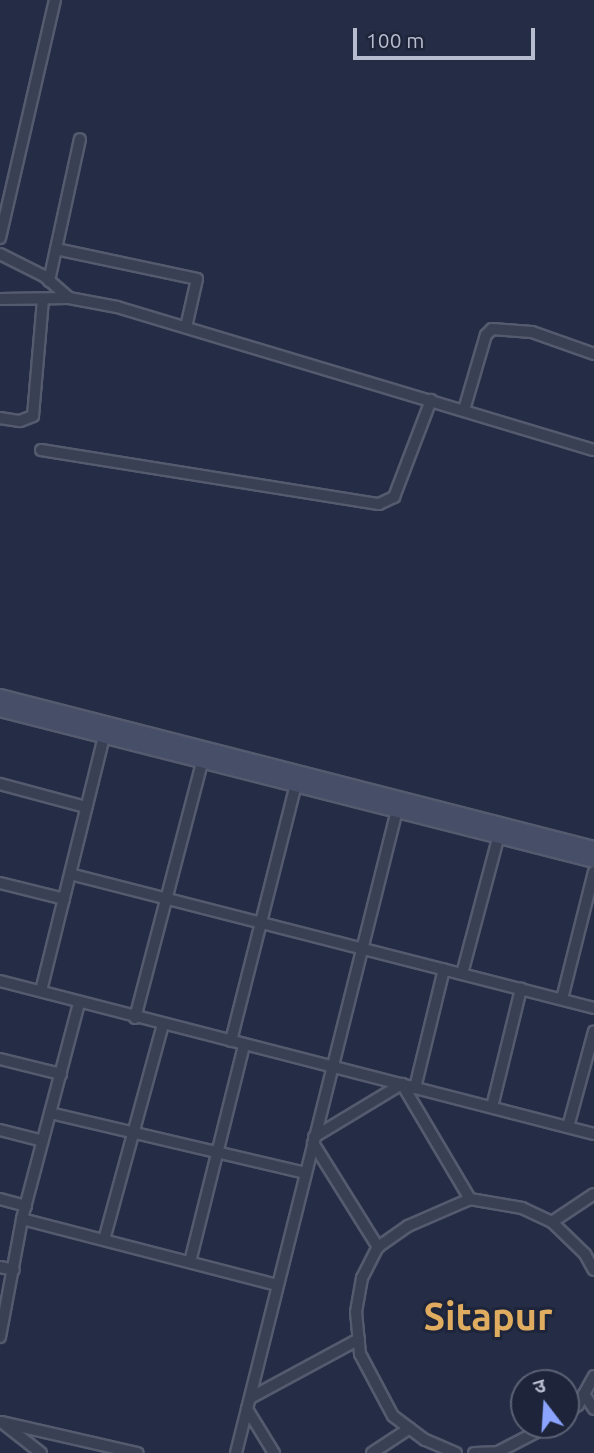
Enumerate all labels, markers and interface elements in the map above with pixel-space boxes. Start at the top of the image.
scale bar [356,14,538,58]
text: 100 m [366,28,424,52]
district label: Sitapur [423,1294,553,1340]
north arrow [510,1369,580,1439]
text: उ [531,1374,548,1398]

